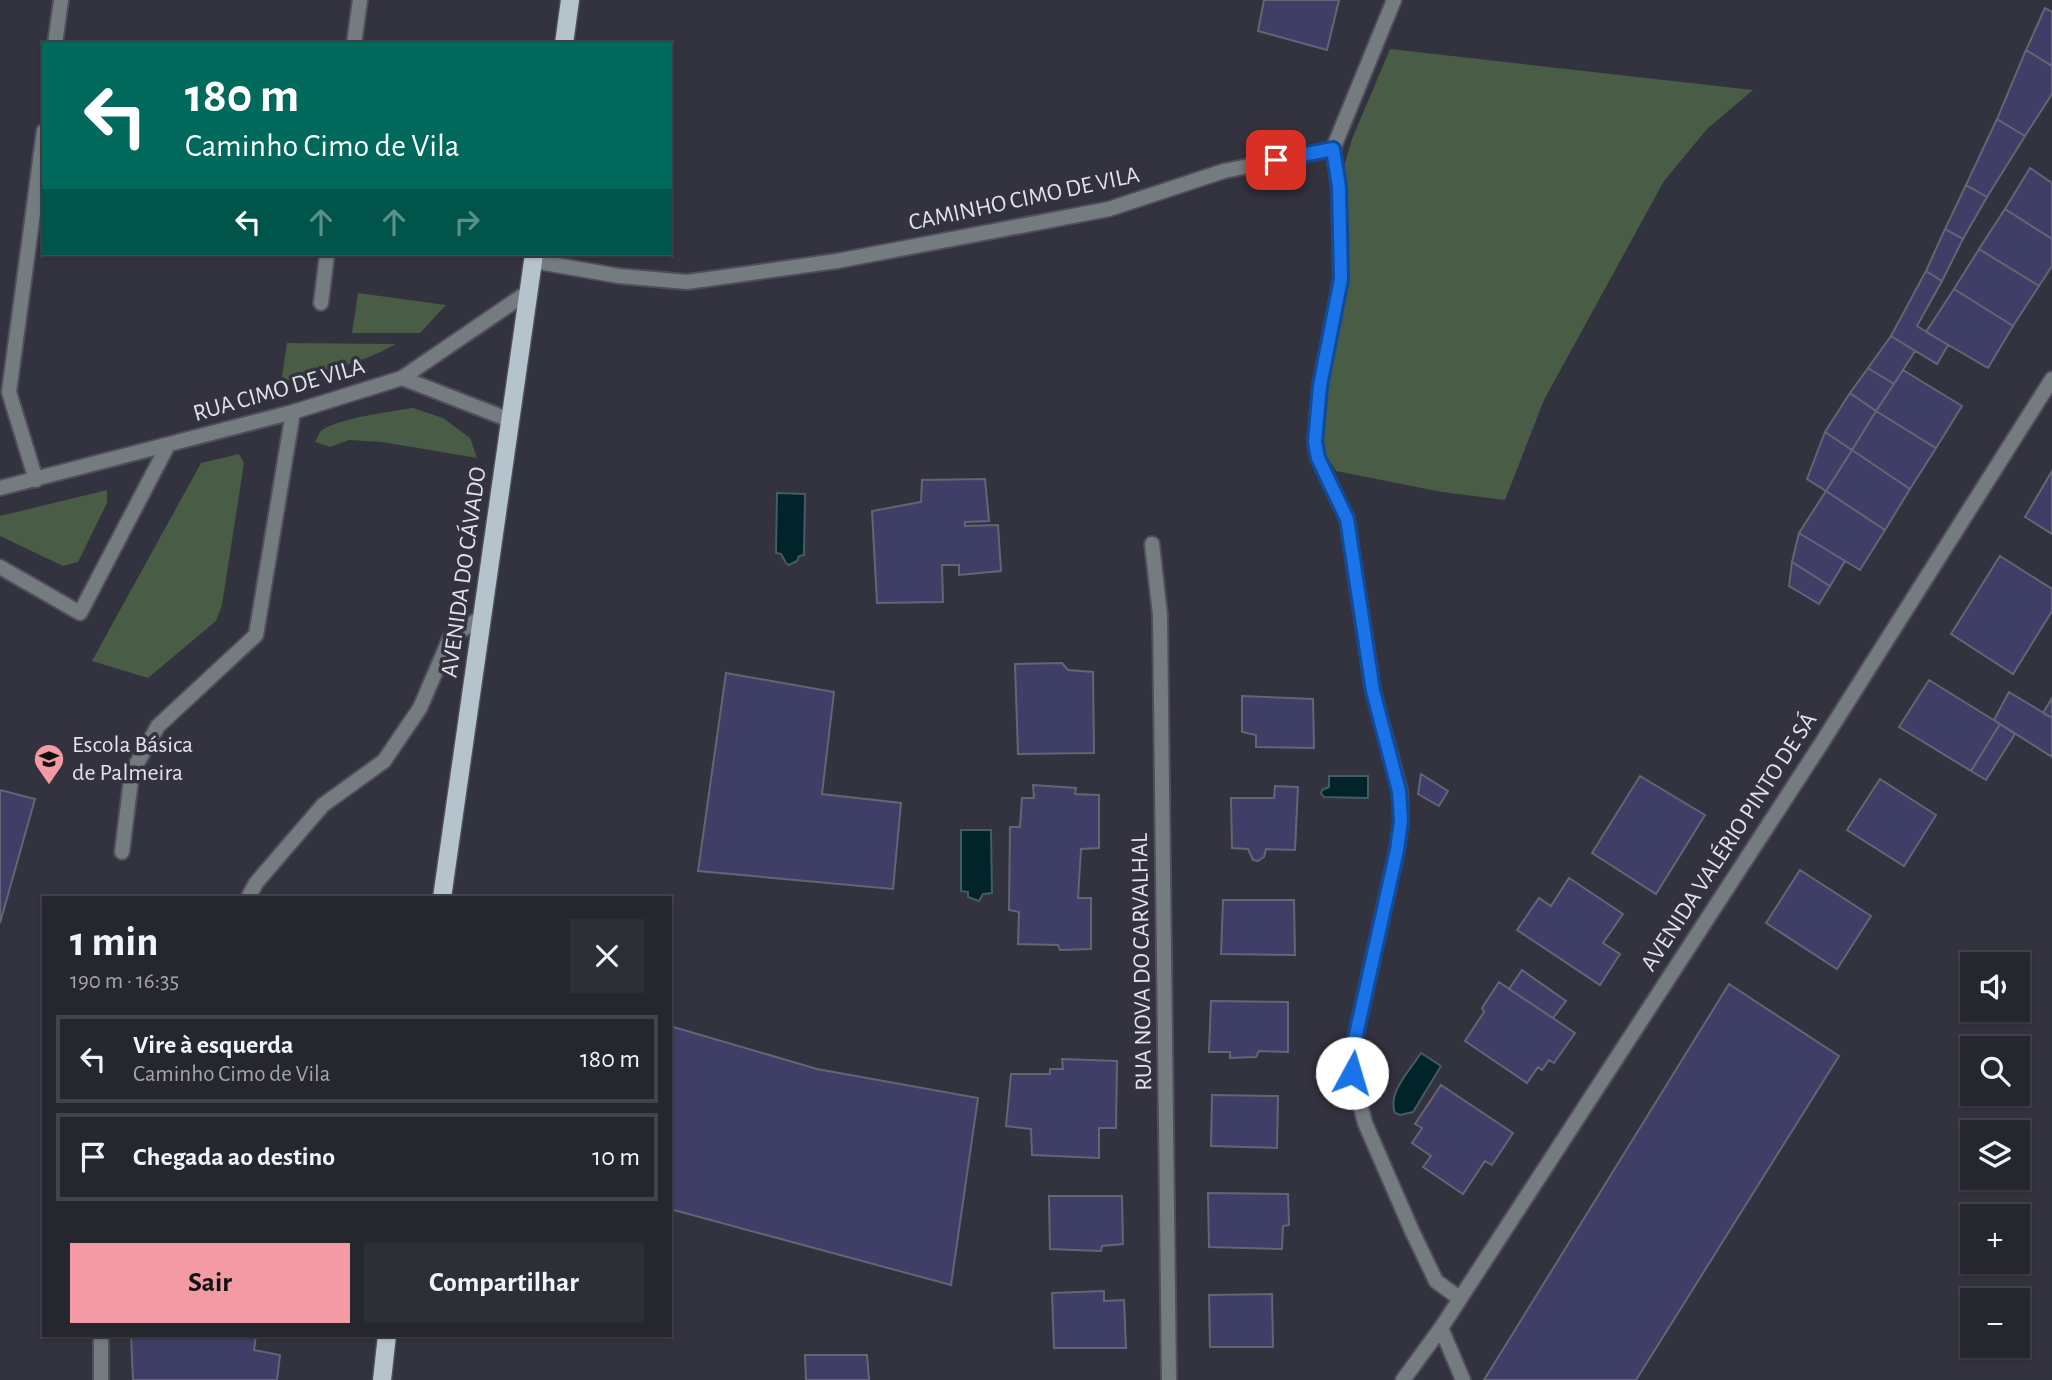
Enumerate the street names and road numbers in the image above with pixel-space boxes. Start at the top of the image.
street label: CAMINHO CIMO DE VILA [906,163,1142,235]
street label: RUA CIMO DE VILA [191,354,368,426]
street label: AVENIDA DO CÁVADO [435,465,491,679]
street label: AVENIDA VALÉRIO PINTO DE SÁ [1635,707,1821,975]
street label: RUA NOVA DO CARVALHAL [1128,833,1156,1091]

